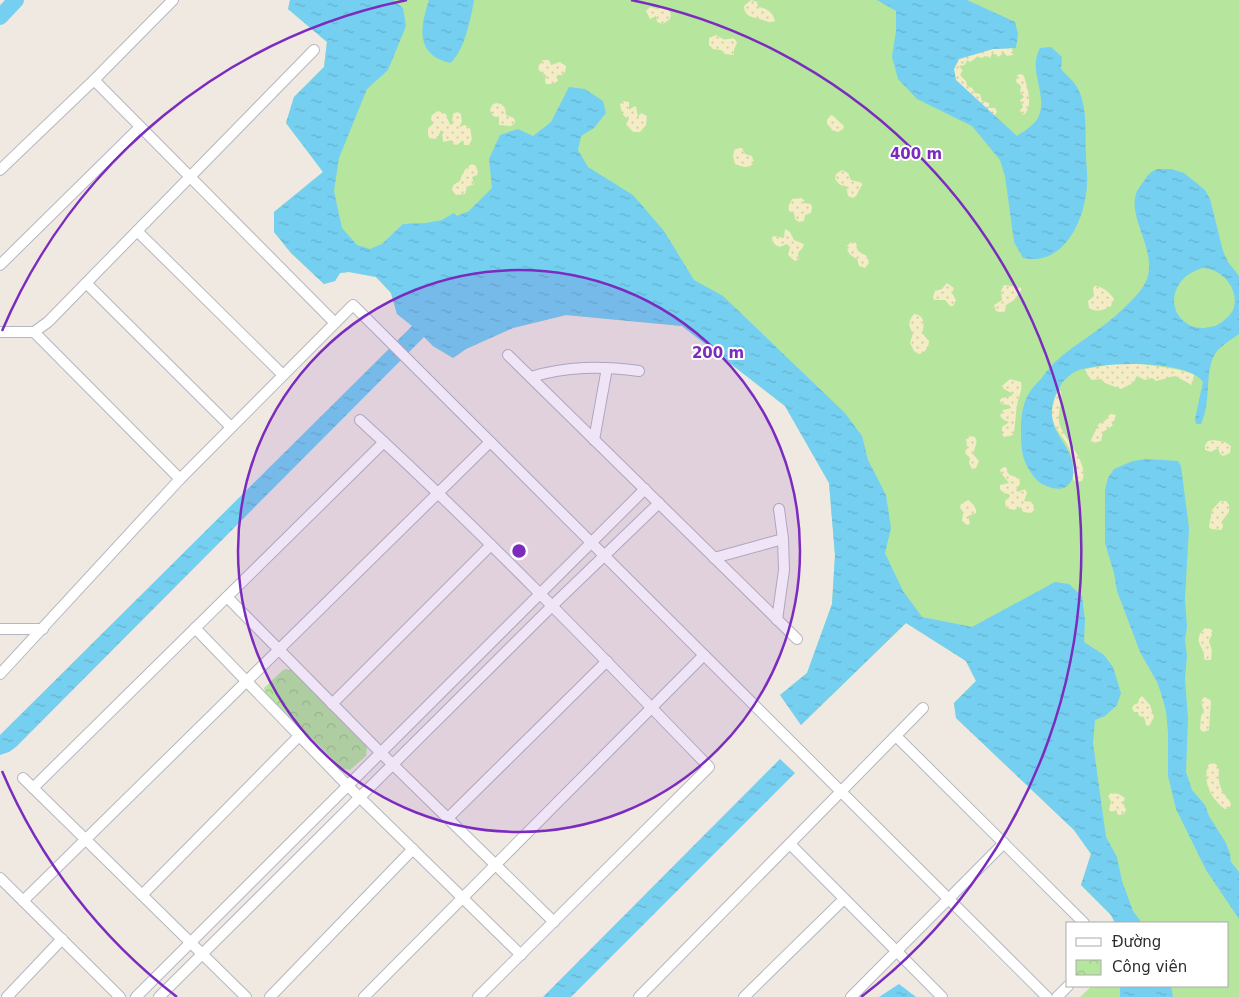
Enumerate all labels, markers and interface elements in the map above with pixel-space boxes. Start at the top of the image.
text: 400 m [890,145,942,163]
text: 200 m [692,344,744,362]
centre of rings [510,542,528,560]
legend [1066,922,1229,987]
text: Đường [1112,933,1161,951]
text: Công viên [1112,958,1187,976]

